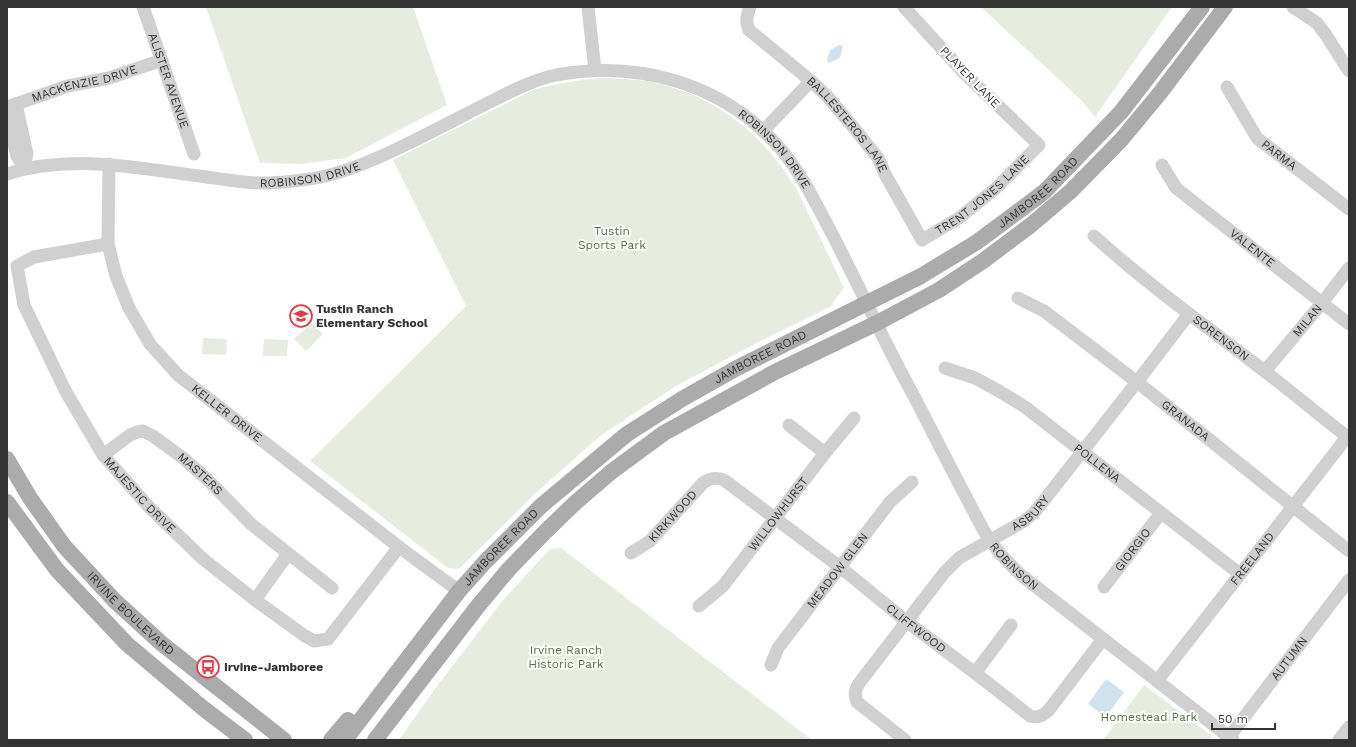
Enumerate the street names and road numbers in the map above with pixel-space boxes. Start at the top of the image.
street label: ALISTER AVENUE [146,31,192,131]
street label: PLAYER LANE [937,44,1003,111]
street label: MACKENZIE DRIVE [30,62,139,105]
street label: BALLESTEROS LANE [804,74,891,175]
street label: ROBINSON DRIVE [736,106,813,192]
street label: PARMA [1259,137,1300,173]
street label: TRENT JONES LANE [933,152,1032,238]
street label: JAMBOREE ROAD [995,154,1081,231]
street label: ROBINSON DRIVE [260,159,363,190]
street label: VALENTE [1227,226,1278,270]
street label: MILAN [1290,301,1325,339]
street label: SORENSON [1190,312,1252,364]
street label: JAMBOREE ROAD [712,327,809,387]
street label: KELLER DRIVE [189,381,265,445]
street label: GRANADA [1159,397,1212,444]
street label: POLLENA [1071,441,1123,486]
street label: MASTERS [175,450,226,498]
street label: MAJESTIC DRIVE [101,454,179,536]
street label: WILLOWHURST [745,474,811,554]
street label: KIRKWOOD [645,487,700,545]
street label: ASBURY [1009,493,1052,534]
street label: JAMBOREE ROAD [460,506,541,589]
street label: GIORGIO [1112,526,1154,574]
street label: FREELAND [1227,529,1277,588]
street label: MEADOW GLEN [804,530,871,611]
street label: ROBINSON [987,540,1041,593]
street label: IRVINE BOULEVARD [84,569,177,658]
street label: CLIFFWOOD [883,601,949,656]
street label: AUTUMN [1268,634,1310,683]

